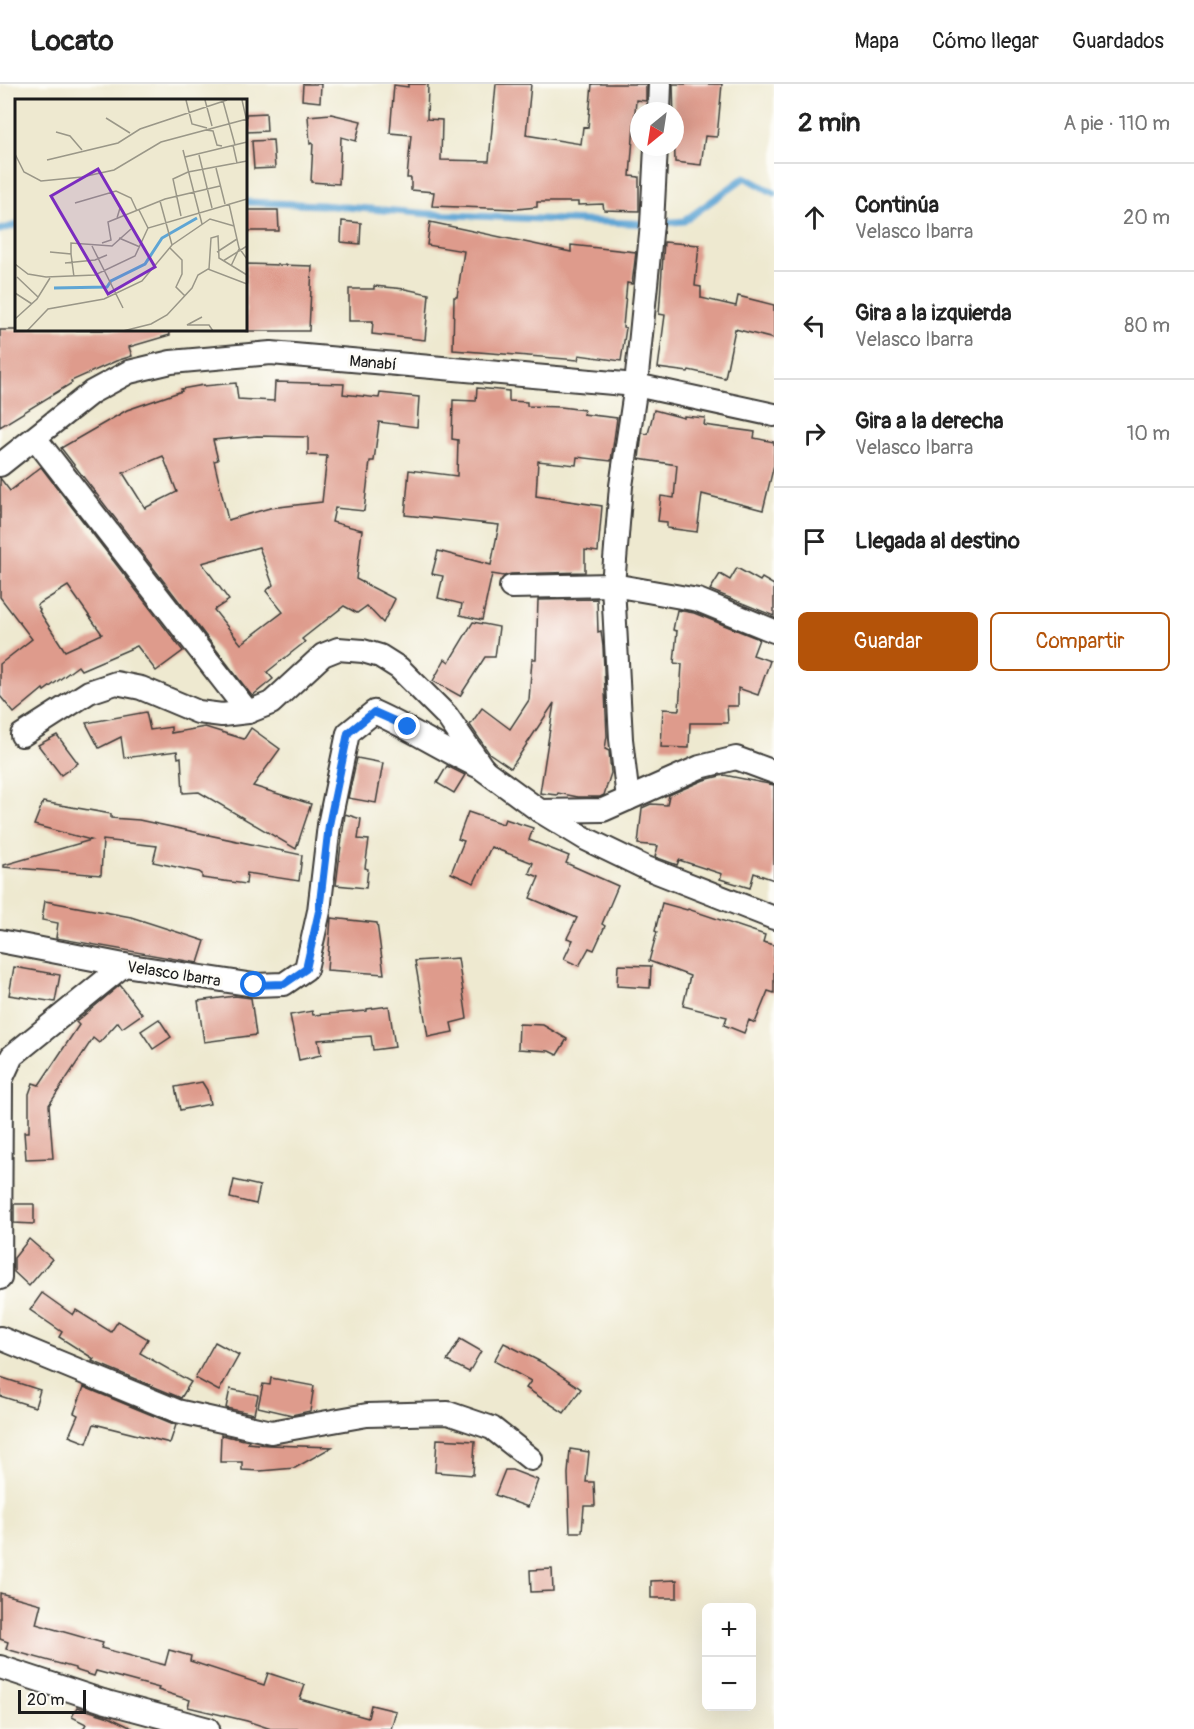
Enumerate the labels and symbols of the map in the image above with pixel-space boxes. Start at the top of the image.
inset map [15,99,248,332]
north arrow [630,102,684,156]
street label: Manabí [348,351,397,375]
route end [394,713,420,739]
street label: Velasco Ibarra [125,957,222,991]
route start [240,971,266,997]
scale bar [18,1687,86,1714]

